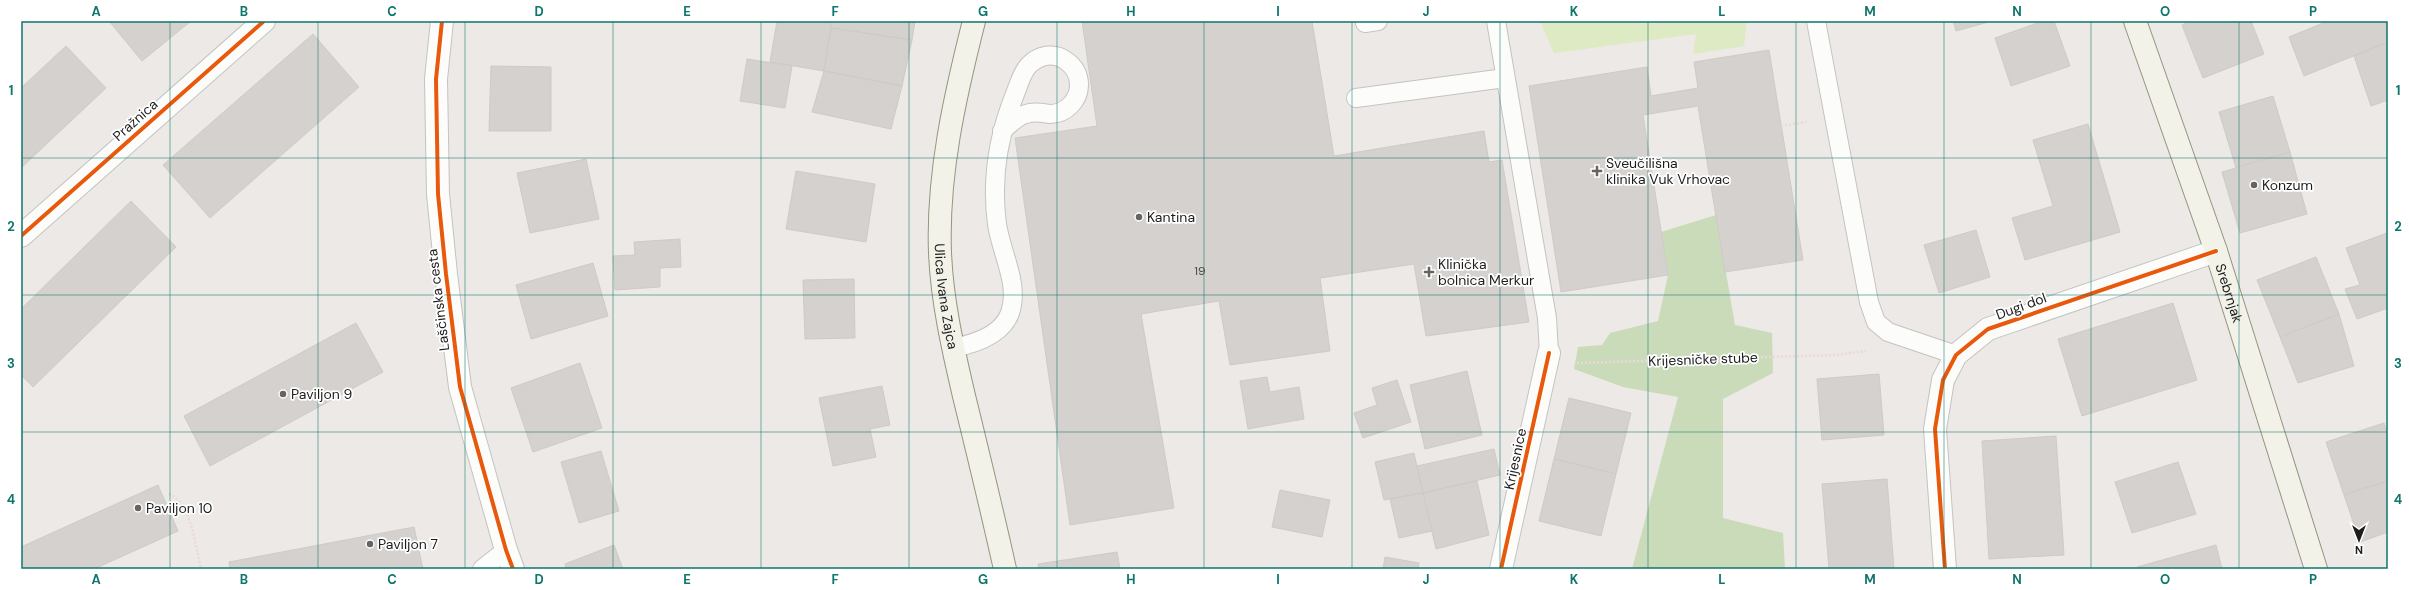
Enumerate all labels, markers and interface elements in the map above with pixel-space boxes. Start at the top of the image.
text: A [91,3,101,20]
text: B [240,3,248,20]
text: C [387,3,397,20]
text: D [534,3,544,20]
text: E [683,3,691,20]
text: F [831,3,839,20]
text: G [978,3,988,20]
text: H [1126,3,1136,20]
text: I [1276,3,1280,20]
text: J [1422,3,1430,20]
text: K [1570,3,1579,20]
text: L [1718,3,1726,20]
text: M [1864,3,1876,20]
text: N [2012,3,2022,20]
text: O [2160,3,2170,20]
text: P [2309,3,2317,20]
text: 1 [9,82,13,99]
text: 1 [2396,82,2400,99]
street label: Pražnica [109,95,161,145]
place label: Sveučilišna klinika Vuk Vrhovac [1606,154,1730,188]
marker: Sveučilišna klinika Vuk Vrhovac [1591,165,1603,177]
place label: Konzum [2262,176,2313,194]
marker: Konzum [2249,180,2259,190]
place label: Kantina [1147,208,1195,226]
marker: Kantina [1134,212,1144,222]
text: 2 [7,218,15,235]
text: 2 [2394,218,2402,235]
street label: Ulica Ivana Zajca [931,243,962,351]
street label: Laščinska cesta [423,248,453,352]
place label: Klinička bolnica Merkur [1438,255,1534,289]
street label: Srebrnjak [2211,261,2247,325]
house number: 19 [1194,263,1206,279]
marker: Klinička bolnica Merkur [1423,266,1435,278]
street label: Dugi dol [1993,289,2049,323]
street label: Krijesničke stube [1648,348,1758,370]
text: 3 [7,355,15,372]
text: 3 [2394,355,2402,372]
place label: Paviljon 9 [291,385,352,403]
marker: Paviljon 9 [278,389,288,399]
street label: Krijesnice [1500,427,1530,491]
text: 4 [7,491,15,508]
text: 4 [2394,491,2402,508]
place label: Paviljon 10 [146,499,212,517]
marker: Paviljon 10 [133,503,143,513]
north arrow [2339,520,2379,560]
place label: Paviljon 7 [378,535,438,553]
marker: Paviljon 7 [365,539,375,549]
text: N [2355,543,2363,557]
text: A [91,571,101,588]
text: B [240,571,248,588]
text: C [387,571,397,588]
text: D [534,571,544,588]
text: E [683,571,691,588]
text: F [831,571,839,588]
text: G [978,571,988,588]
text: H [1126,571,1136,588]
text: I [1276,571,1280,588]
text: J [1422,571,1430,588]
text: K [1570,571,1579,588]
text: L [1718,571,1726,588]
text: M [1864,571,1876,588]
text: N [2012,571,2022,588]
text: O [2160,571,2170,588]
text: P [2309,571,2317,588]

